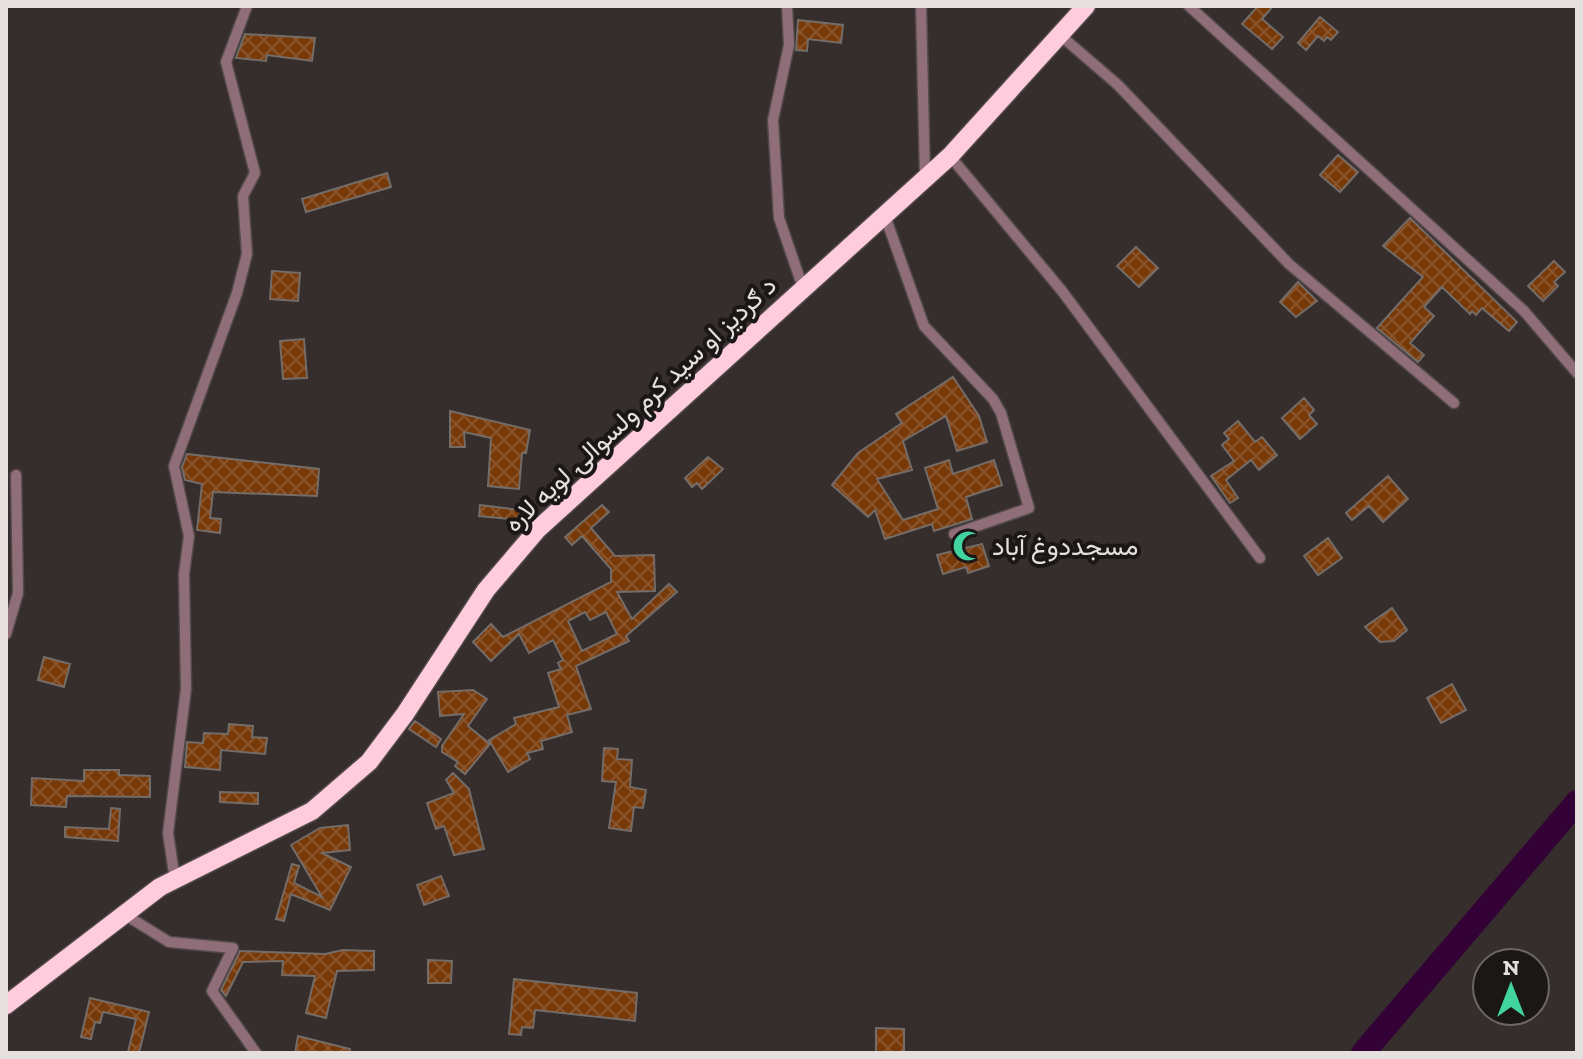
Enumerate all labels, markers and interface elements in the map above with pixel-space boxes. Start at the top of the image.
street label: د ګردیز او سید کرم ولسوالۍ لویه لاره [497,269,784,539]
mosque icon: مسجددوغ آباد [951,529,985,563]
place label: مسجددوغ آباد [992,530,1138,564]
north arrow [1471,947,1551,1027]
text: N [1503,954,1520,981]

